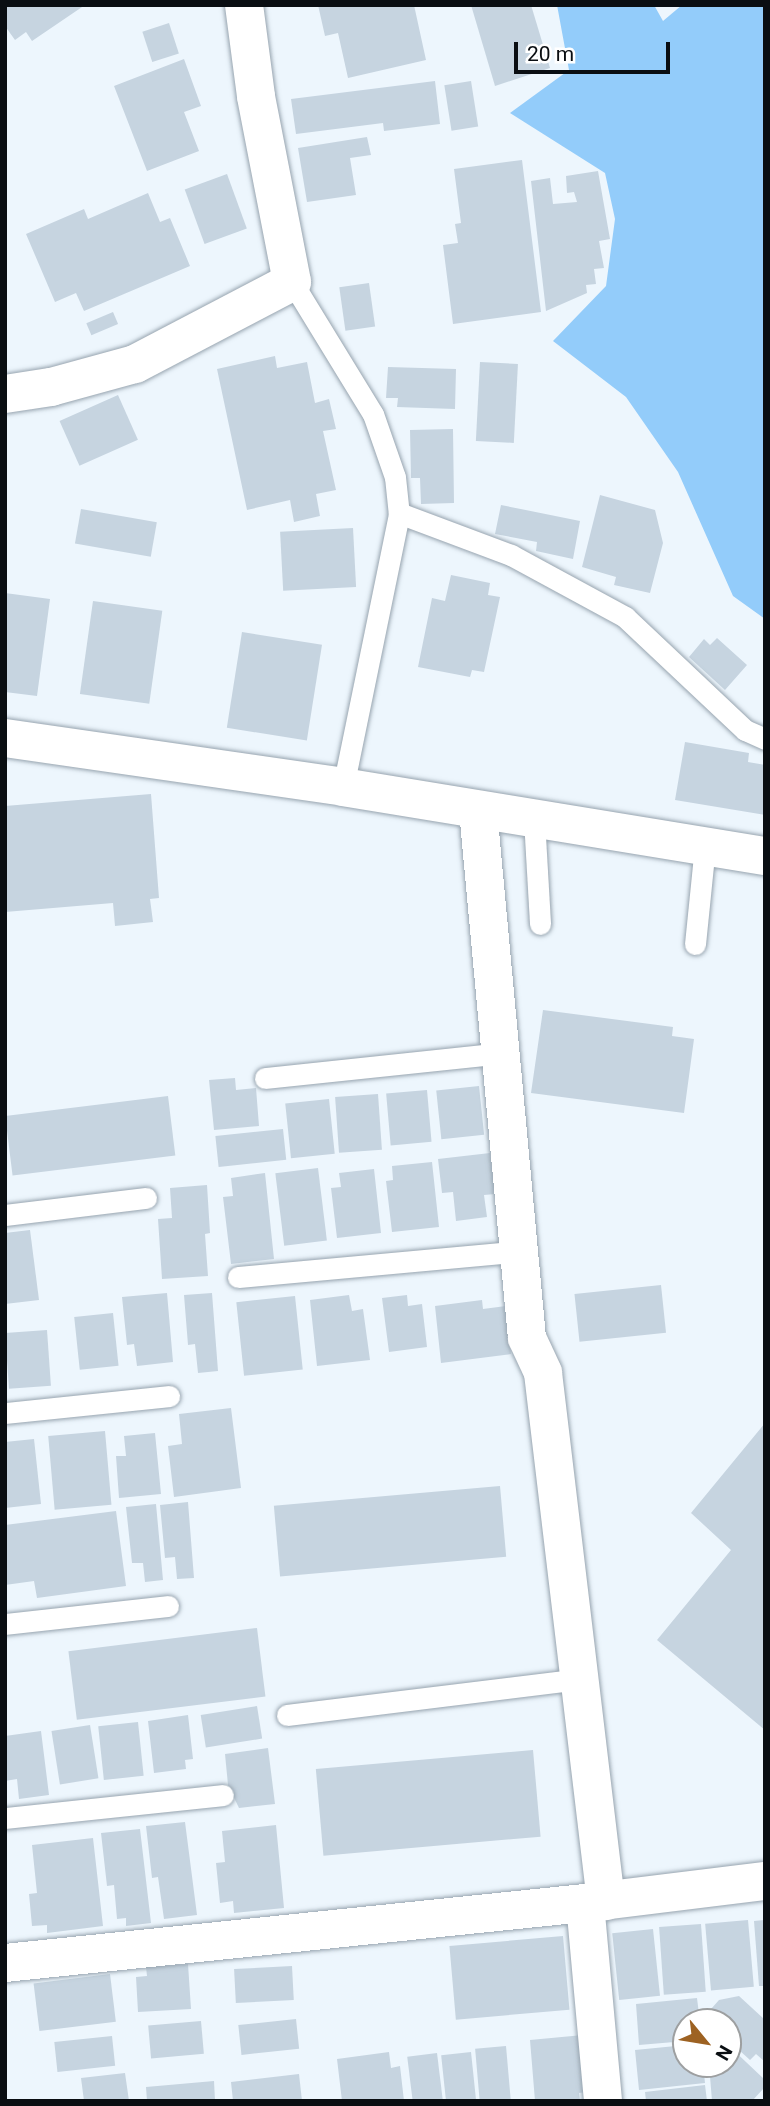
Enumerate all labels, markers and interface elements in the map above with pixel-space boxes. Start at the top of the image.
scale bar [518,28,674,72]
text: 20 m [527,42,574,66]
north arrow [672,2008,742,2078]
text: N [711,2041,737,2064]

